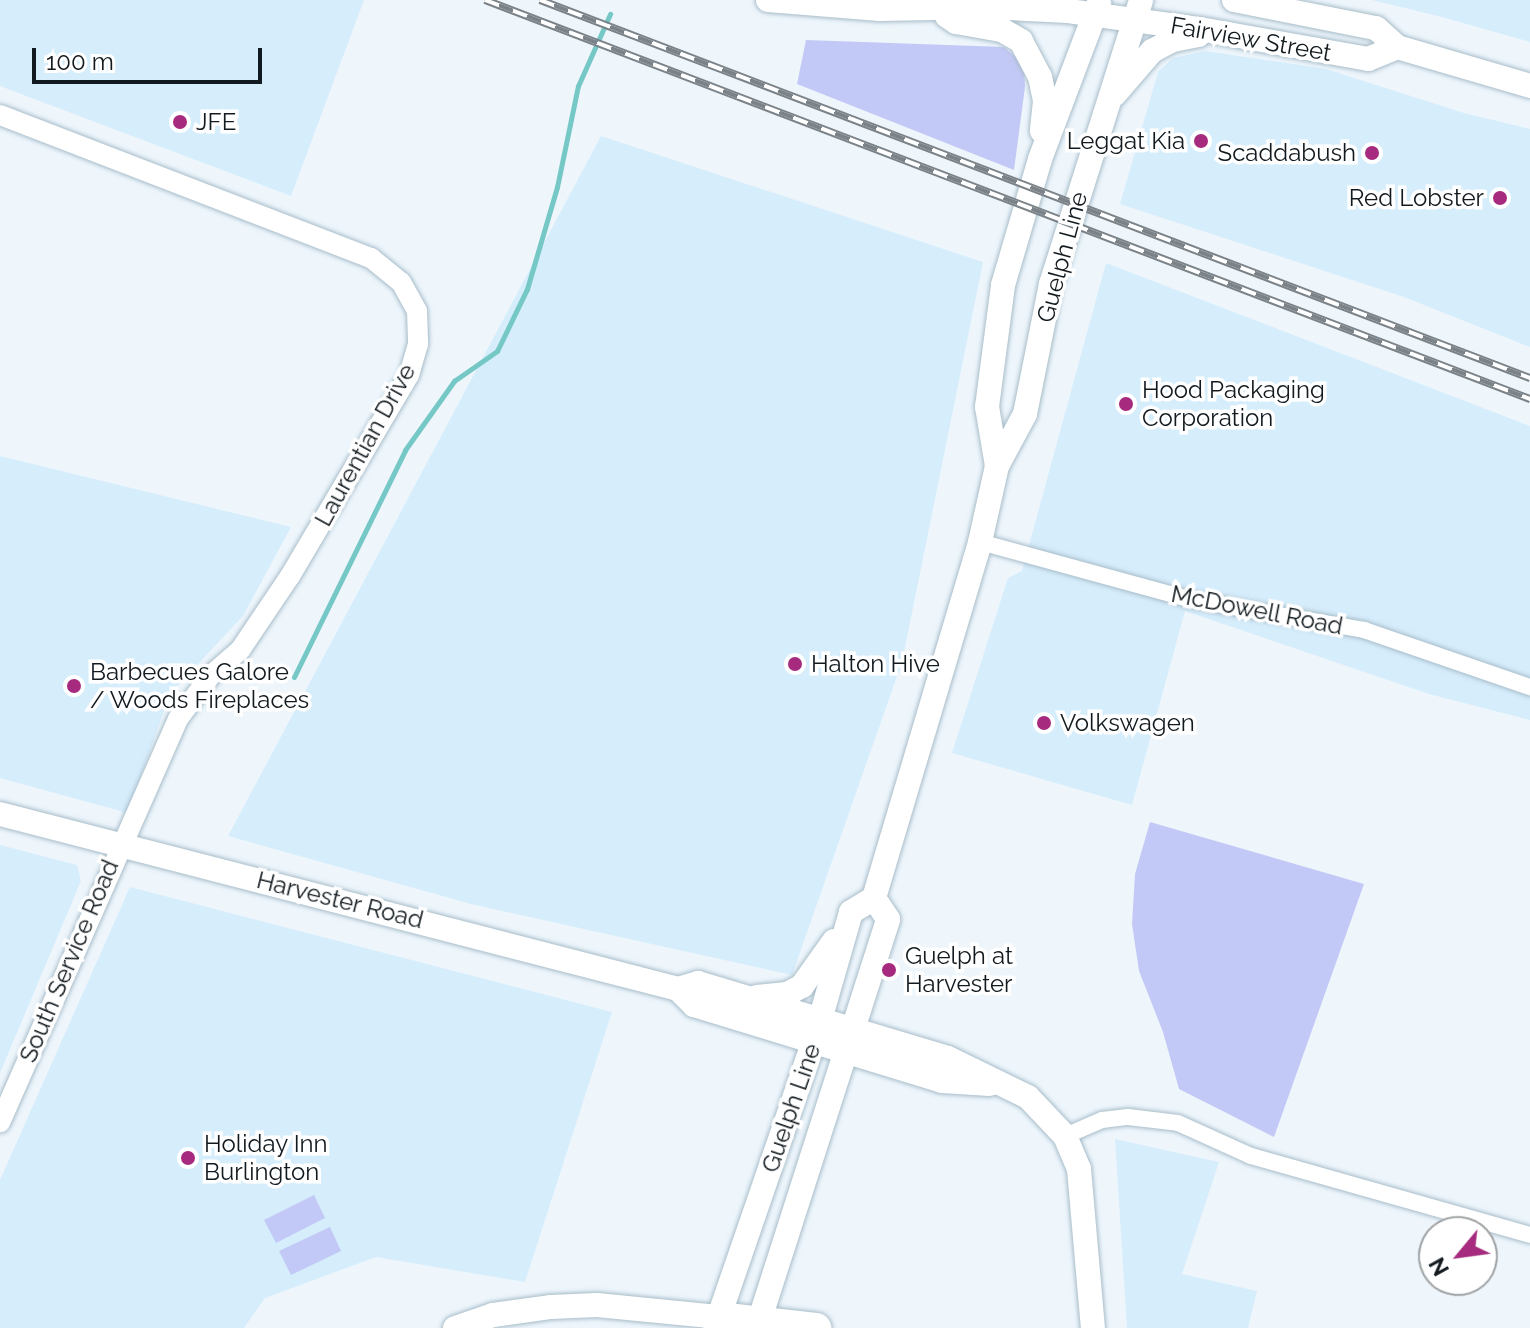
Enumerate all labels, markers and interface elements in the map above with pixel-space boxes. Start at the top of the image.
street label: Fairview Street [1168,11,1334,67]
scale bar [36,32,266,82]
text: 100 m [46,47,114,76]
place label: JFE [196,108,236,136]
marker: JFE [171,113,189,131]
place label: Leggat Kia [1067,127,1185,155]
marker: Leggat Kia [1192,132,1210,150]
place label: Scaddabush [1218,139,1356,167]
marker: Scaddabush [1363,144,1381,162]
place label: Red Lobster [1349,184,1484,212]
street label: Guelph Line [1031,188,1093,326]
marker: Red Lobster [1491,189,1509,207]
street label: Laurentian Drive [309,359,421,531]
place label: Hood Packaging Corporation [1142,376,1325,432]
marker: Hood Packaging Corporation [1117,395,1135,413]
street label: McDowell Road [1168,579,1346,641]
place label: Halton Hive [811,650,940,678]
marker: Halton Hive [786,655,804,673]
place label: Barbecues Galore / Woods Fireplaces [90,658,310,714]
marker: Barbecues Galore / Woods Fireplaces [65,677,83,695]
place label: Volkswagen [1060,709,1195,737]
marker: Volkswagen [1035,714,1053,732]
street label: South Service Road [13,855,125,1067]
street label: Harvester Road [253,865,427,935]
place label: Guelph at Harvester [905,942,1013,998]
marker: Guelph at Harvester [880,961,898,979]
street label: Guelph Line [756,1040,826,1176]
place label: Holiday Inn Burlington [204,1130,328,1186]
marker: Holiday Inn Burlington [179,1149,197,1167]
north arrow [1418,1216,1498,1296]
text: N [1423,1253,1454,1280]

